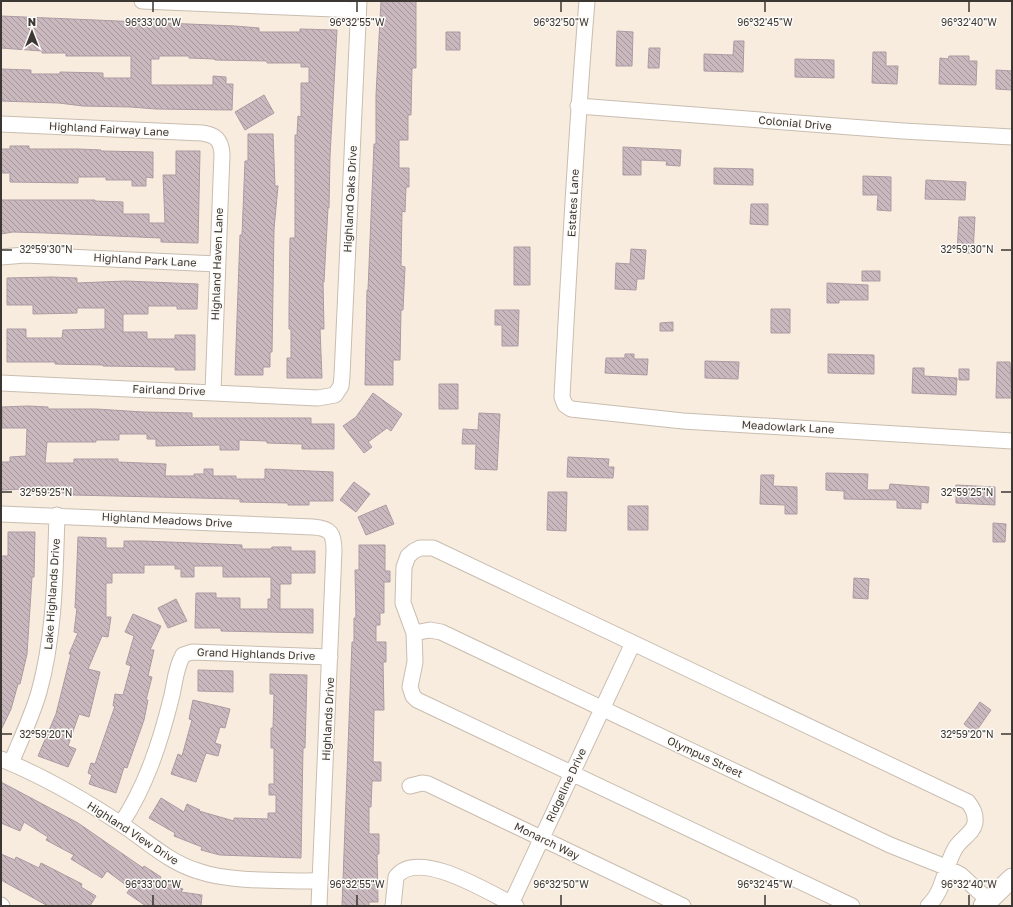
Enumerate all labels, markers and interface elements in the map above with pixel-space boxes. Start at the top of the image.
north arrow [12,12,52,52]
text: N [28,15,36,28]
text: 96°33'00"W [125,16,181,28]
text: 96°32'55"W [329,16,385,28]
text: 96°32'50"W [533,16,589,28]
text: 96°32'45"W [737,16,793,28]
text: 96°32'40"W [941,16,997,28]
street label: Colonial Drive [758,113,832,132]
street label: Highland Fairway Lane [49,119,169,138]
street label: Highland Oaks Drive [340,145,359,253]
street label: Estates Lane [564,169,581,237]
street label: Highland Haven Lane [208,207,225,321]
text: 32°59'30"N [19,243,73,255]
text: 32°59'30"N [940,243,994,255]
street label: Highland Park Lane [93,250,197,269]
street label: Fairland Drive [132,382,206,397]
street label: Meadowlark Lane [741,418,835,435]
text: 32°59'25"N [20,486,72,498]
text: 32°59'25"N [941,486,993,498]
street label: Highland Meadows Drive [101,510,233,529]
street label: Lake Highlands Drive [41,538,62,650]
street label: Grand Highlands Drive [197,645,315,662]
street label: Highlands Drive [319,677,336,761]
text: 32°59'20"N [19,728,73,740]
text: 32°59'20"N [940,728,994,740]
street label: Olympus Street [665,733,745,780]
street label: Ridgeline Drive [543,746,588,824]
street label: Highland View Drive [85,798,181,867]
street label: Monarch Way [512,819,582,862]
text: 96°33'00"W [125,878,181,890]
text: 96°32'55"W [329,878,385,890]
text: 96°32'50"W [533,878,589,890]
text: 96°32'45"W [737,878,793,890]
text: 96°32'40"W [941,878,997,890]

